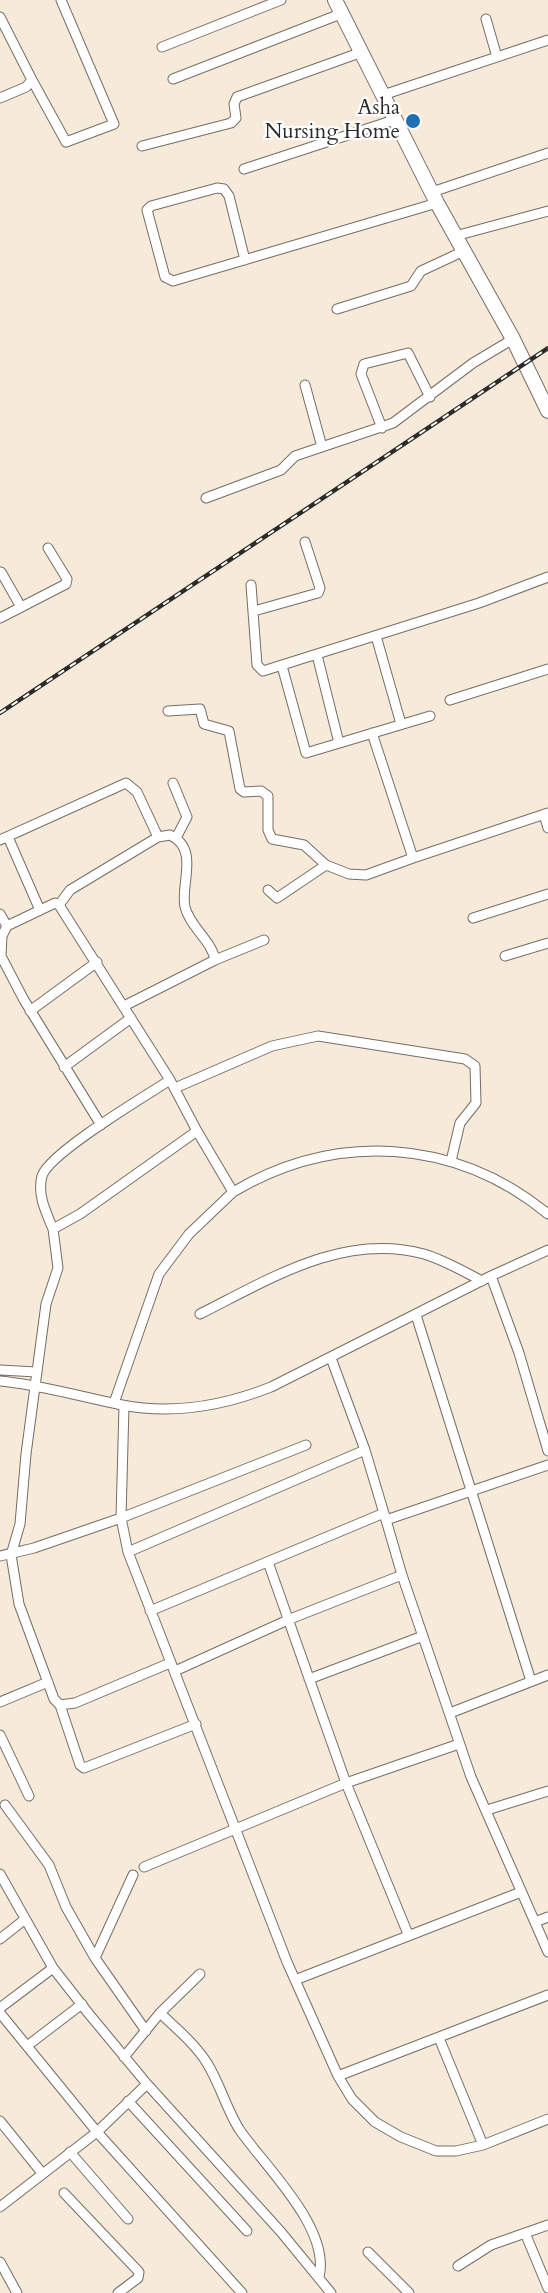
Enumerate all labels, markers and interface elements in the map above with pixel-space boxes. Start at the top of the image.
place label: Asha Nursing Home [264,96,400,146]
marker: Asha Nursing Home [404,112,422,130]

